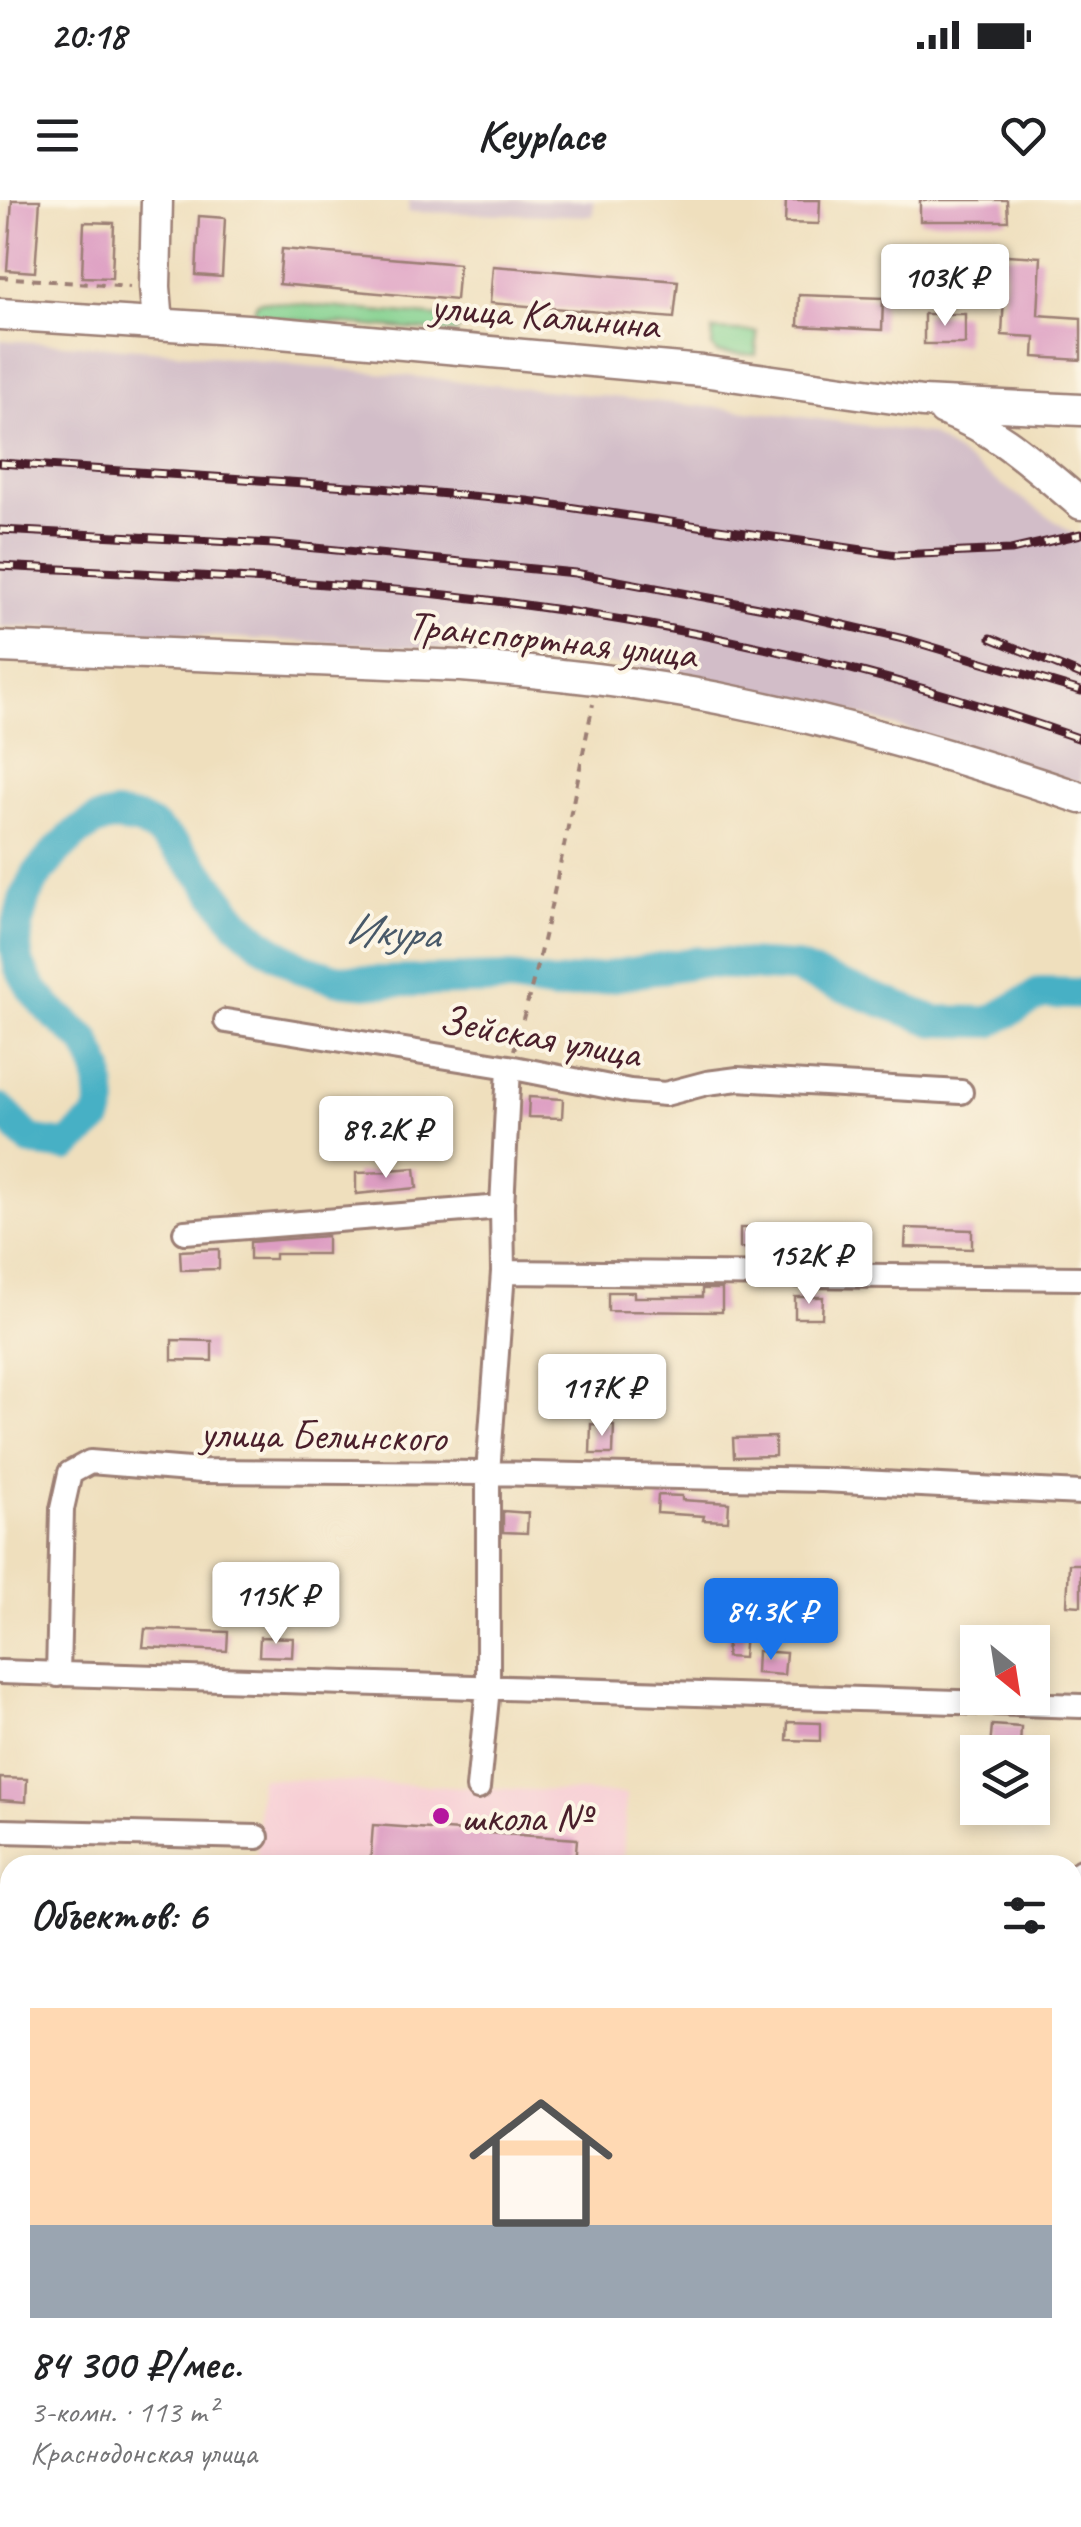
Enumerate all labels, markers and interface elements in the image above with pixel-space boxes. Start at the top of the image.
text: 20:18 [50,12,126,59]
text: Keyplace [477,107,604,164]
icon: menu [30,108,85,163]
icon: heart [996,108,1051,163]
pin: 103K ₽ [864,244,1026,329]
text: 103K ₽ [903,256,987,297]
street label: улица Калинина [425,279,664,352]
street label: Транспортная улица [405,598,701,681]
water label: Икура [343,901,444,963]
street label: Зейская улица [435,993,648,1081]
pin: 89.2K ₽ [294,1096,478,1181]
text: 89.2K ₽ [341,1108,431,1149]
pin: 152K ₽ [728,1222,890,1307]
text: 152K ₽ [767,1234,851,1275]
pin: 117K ₽ [521,1354,683,1439]
text: 117K ₽ [560,1366,644,1407]
street label: улица Белинского [197,1407,449,1464]
pin: 115K ₽ [195,1562,357,1647]
text: 115K ₽ [234,1574,318,1615]
pin: 84.3K ₽ [679,1578,863,1663]
text: 84.3K ₽ [726,1590,816,1631]
north arrow [960,1625,1050,1715]
map controls [960,1625,1050,1825]
button: layers [960,1735,1050,1825]
place label: школа № [461,1791,596,1844]
marker: школа № [430,1805,452,1827]
icon: filters [997,1888,1052,1943]
text: Объектов: 6 [30,1889,207,1942]
icon: home [451,2073,631,2253]
text: 84 300 ₽/мес. [30,2338,241,2391]
text: 3-комн. · 113 m² [30,2391,217,2432]
text: Краснодонская улица [30,2432,257,2473]

